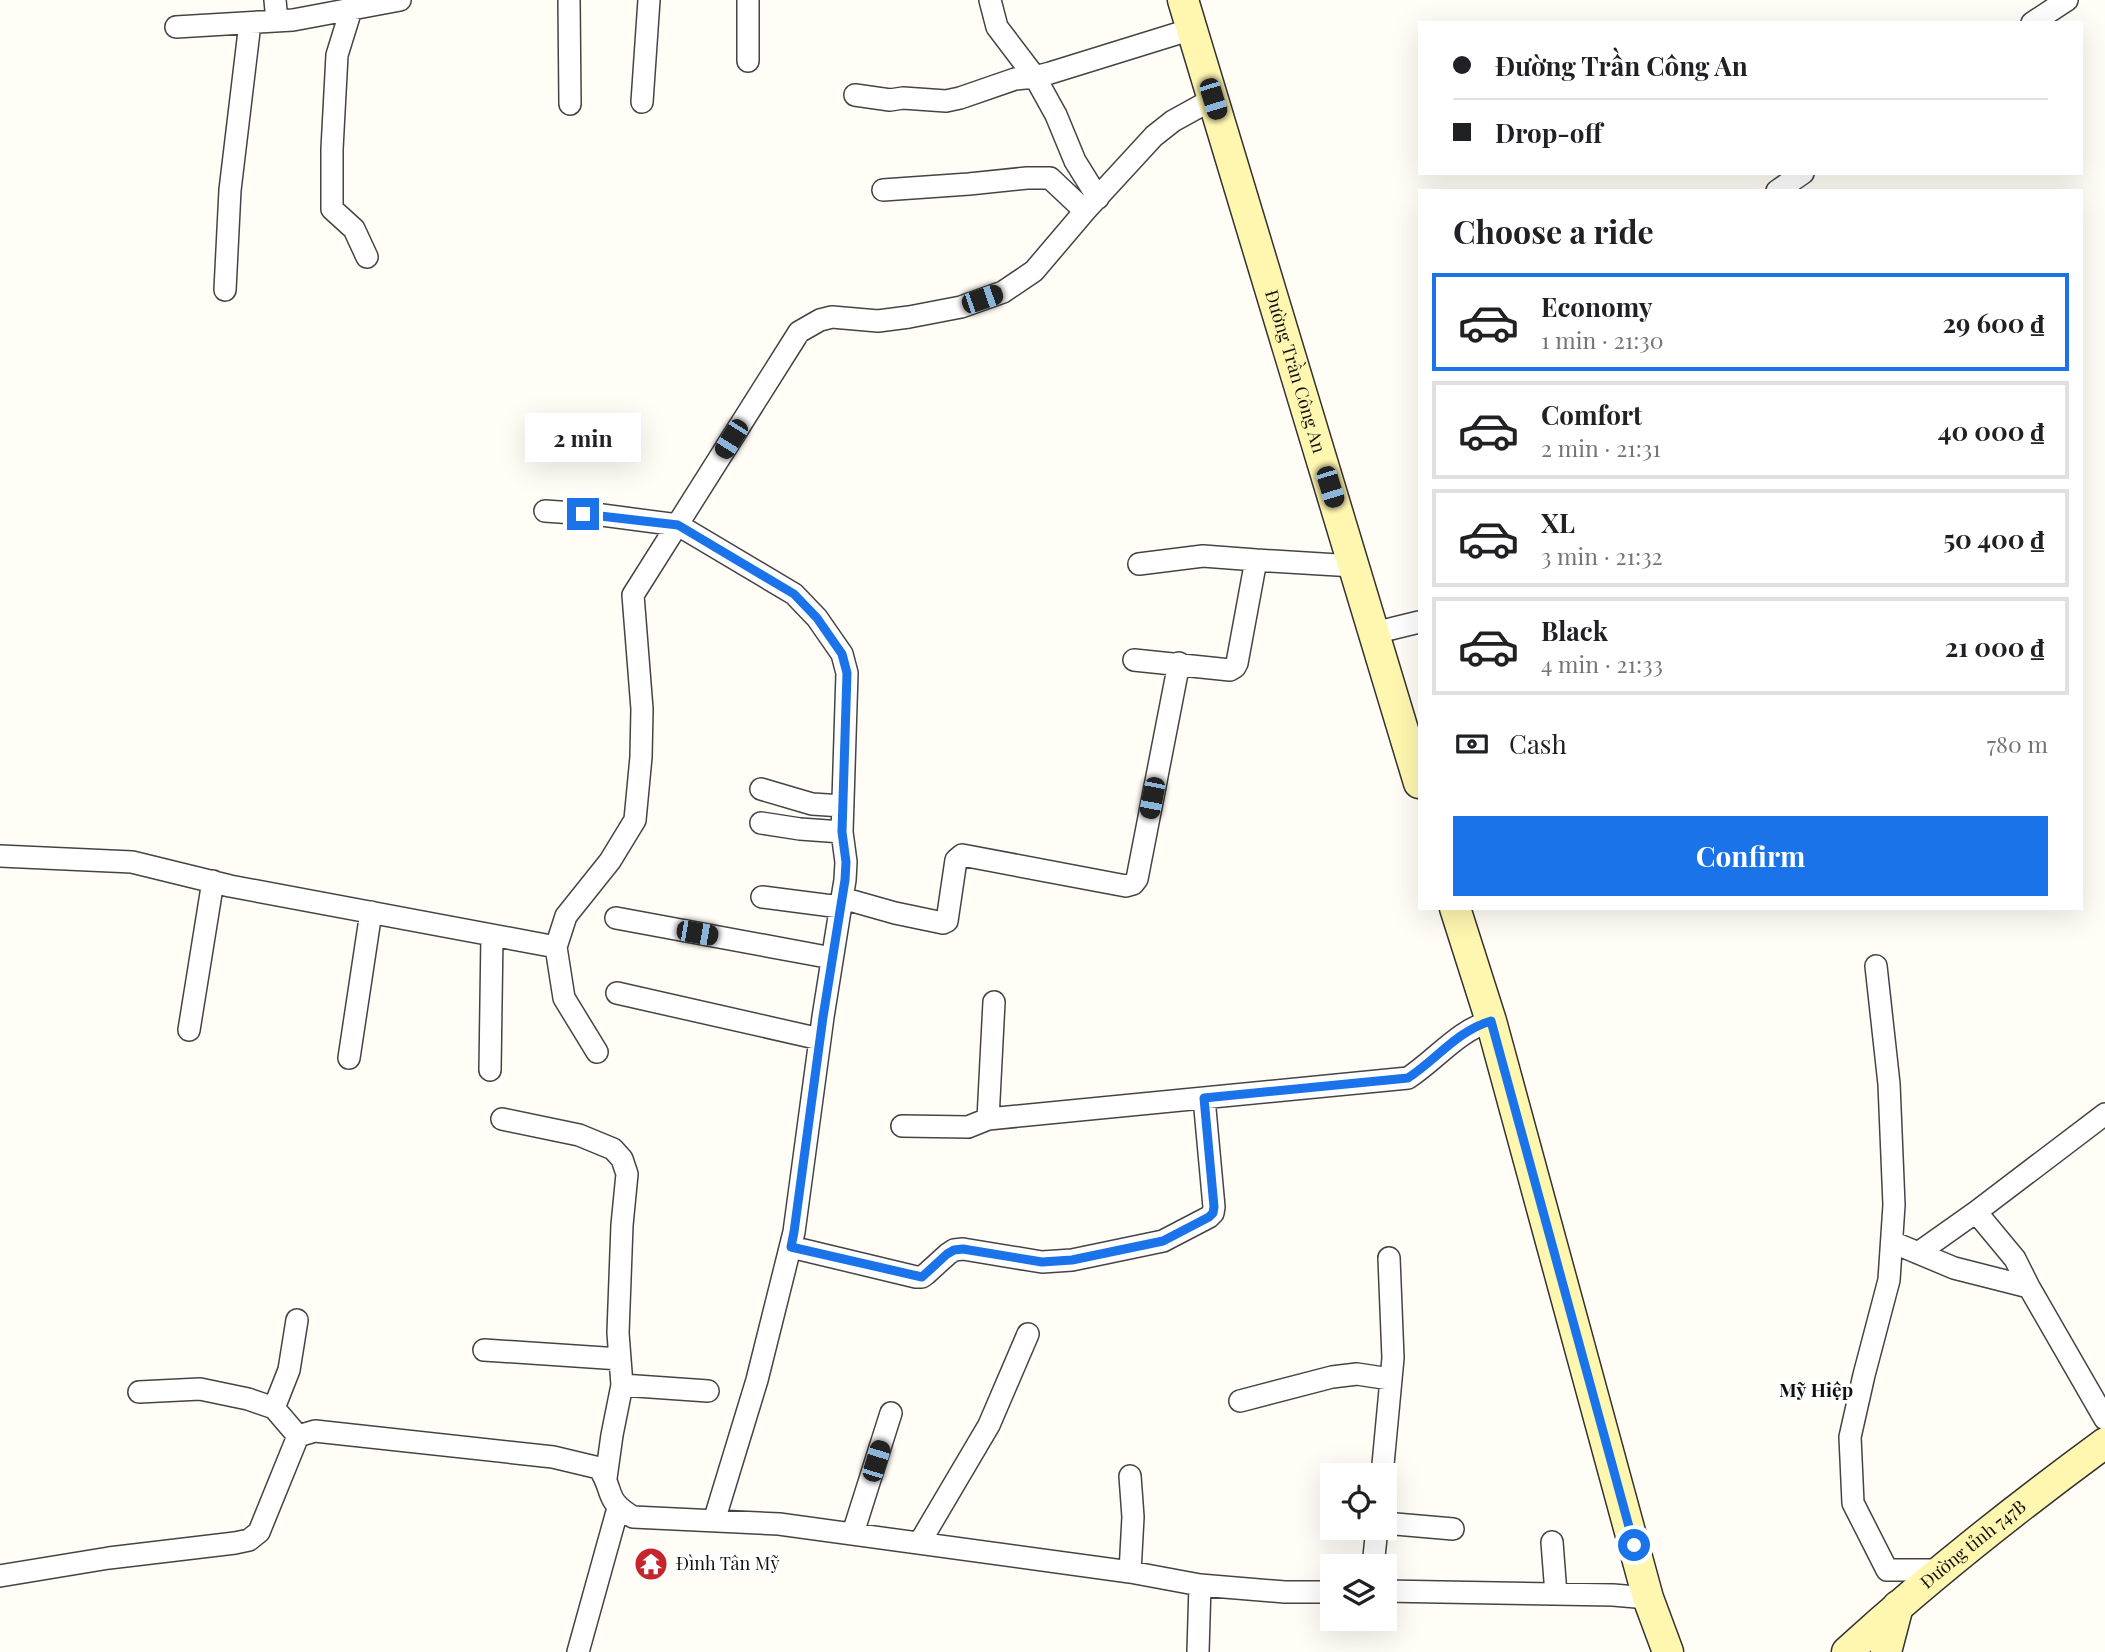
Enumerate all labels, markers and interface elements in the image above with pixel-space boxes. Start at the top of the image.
text: Đường Trần Công An [1495,48,1748,83]
car [1197,76,1230,122]
text: Drop-off [1495,115,1602,150]
text: Choose a ride [1453,209,1654,252]
car [959,282,1006,316]
street label: Đường Trần Công An [1260,287,1332,456]
text: Economy [1541,289,1652,324]
icon: car [1457,291,1520,354]
text: 29 600 ₫ [1942,305,2044,340]
text: 1 min · 21:30 [1541,324,1663,355]
text: Comfort [1541,397,1642,432]
icon: car [1457,399,1520,462]
callout: 2 min [525,412,641,462]
text: 40 000 ₫ [1938,413,2044,448]
car [711,416,752,462]
text: 2 min [553,422,613,453]
text: 2 min · 21:31 [1541,432,1661,463]
car [1314,464,1347,510]
route end [567,498,599,530]
text: XL [1541,505,1575,540]
icon: car [1457,507,1520,570]
text: 50 400 ₫ [1943,521,2044,556]
text: 3 min · 21:32 [1541,540,1663,571]
text: Black [1541,613,1608,648]
icon: car [1457,615,1520,678]
text: 21 000 ₫ [1945,629,2044,664]
text: 4 min · 21:33 [1541,648,1663,679]
icon: cash [1453,725,1491,763]
text: Cash [1509,726,1567,761]
text: 780 m [1987,728,2048,759]
car [1138,775,1167,821]
button: Confirm [1453,816,2048,896]
car [675,919,720,947]
district label: Mỹ Hiệp [1779,1376,1853,1402]
car [860,1438,893,1484]
map controls [1320,1463,1397,1631]
button: locate [1320,1463,1397,1540]
street label: Đường tỉnh 747B [1915,1494,2030,1594]
route start [1618,1529,1650,1561]
temple icon: Đình Tân Mỹ [632,1545,670,1583]
place label: Đình Tân Mỹ [676,1551,780,1575]
button: layers [1320,1554,1397,1631]

